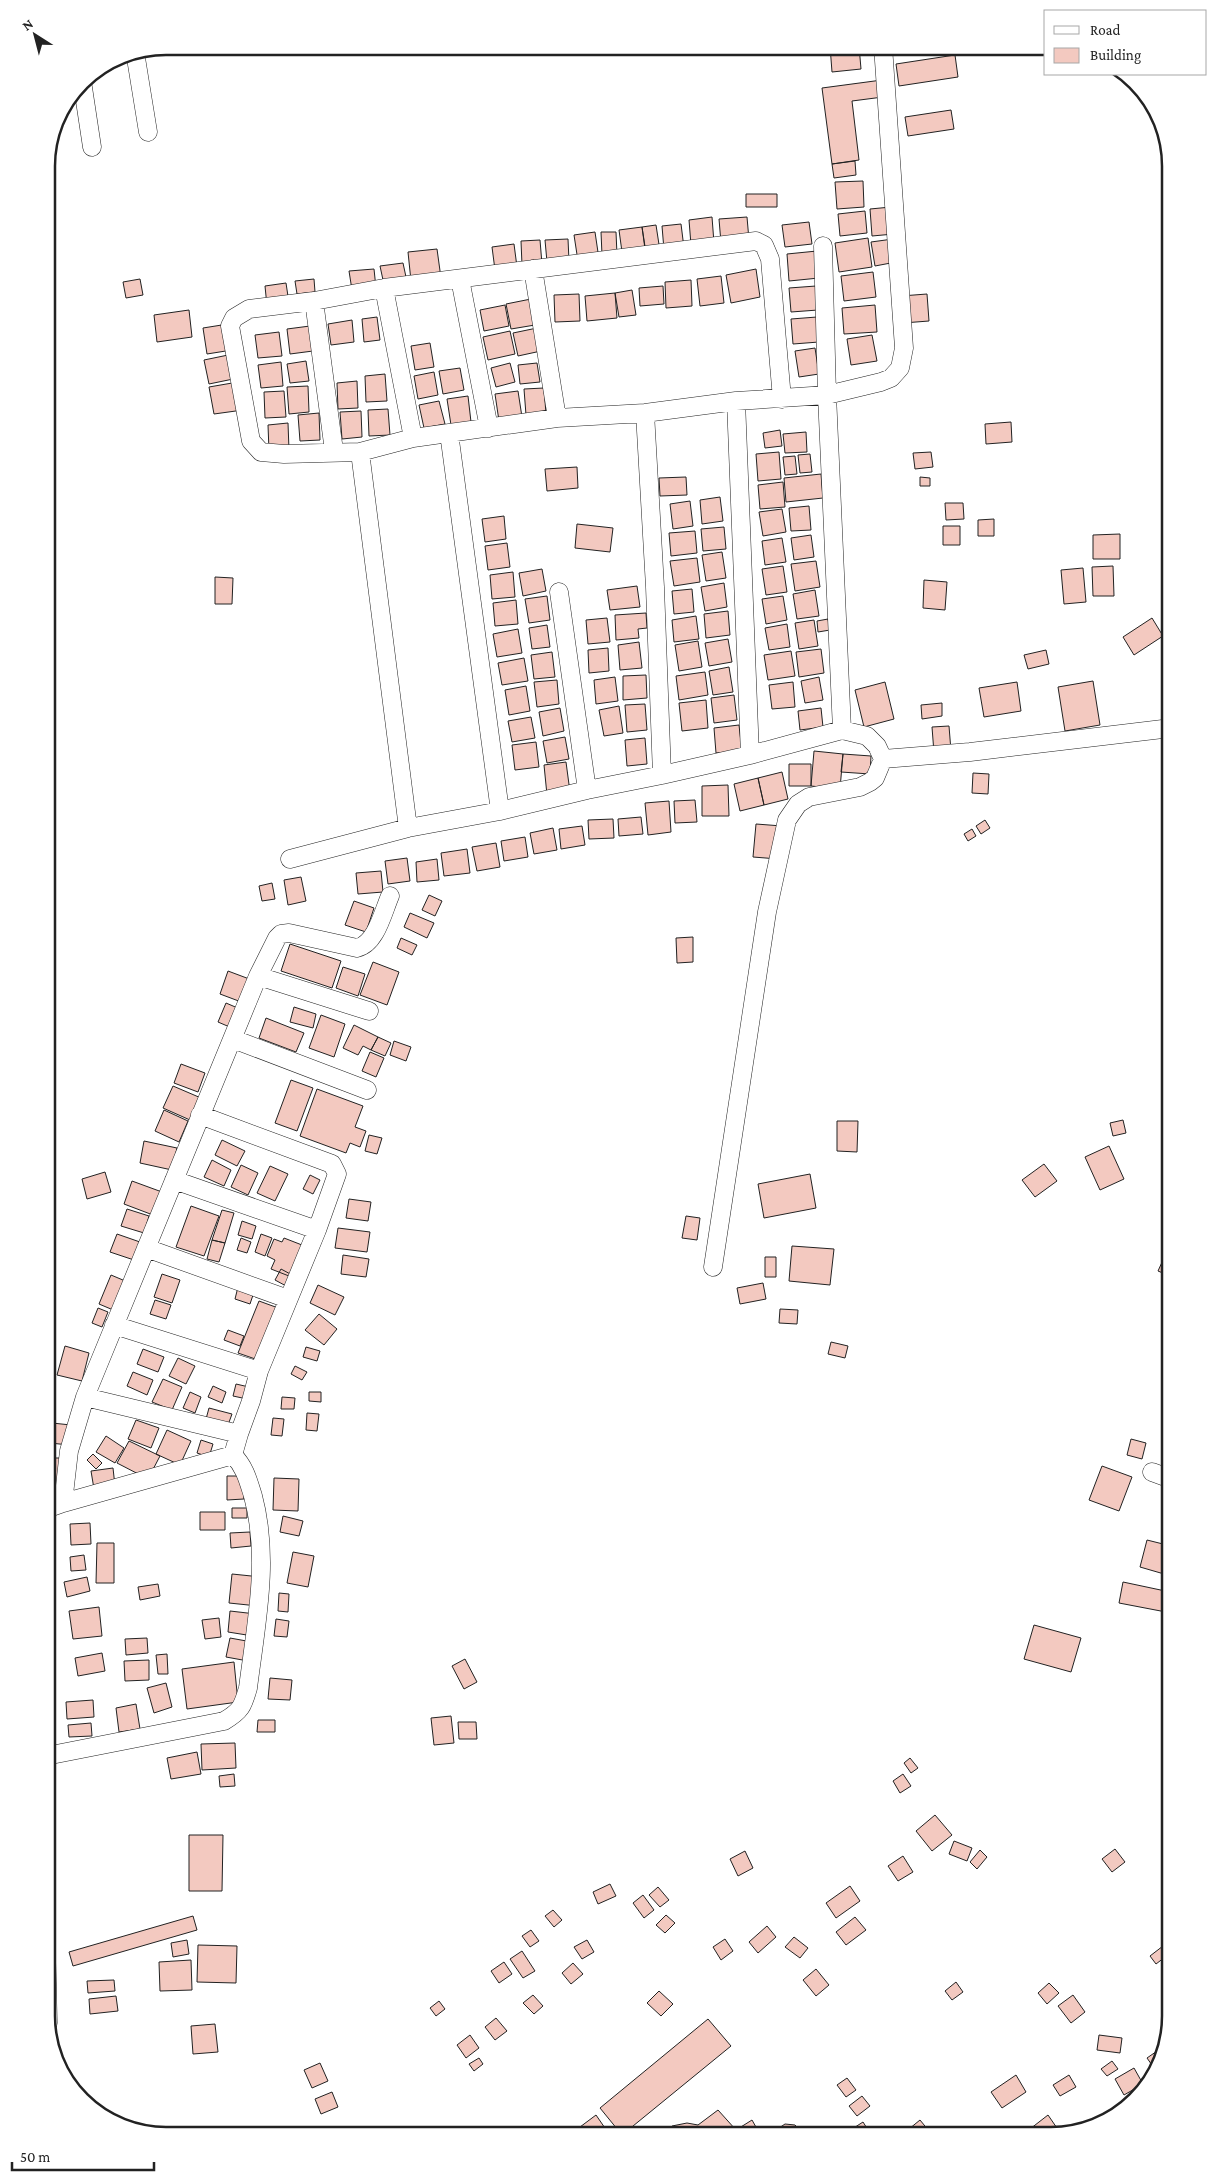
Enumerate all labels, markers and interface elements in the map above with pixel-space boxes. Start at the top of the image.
north arrow [10,10,60,60]
legend [1044,10,1207,75]
text: N [19,15,36,34]
text: Road [1090,22,1121,38]
text: Building [1090,47,1141,64]
scale bar [12,2140,155,2172]
text: 50 m [20,2149,50,2165]

